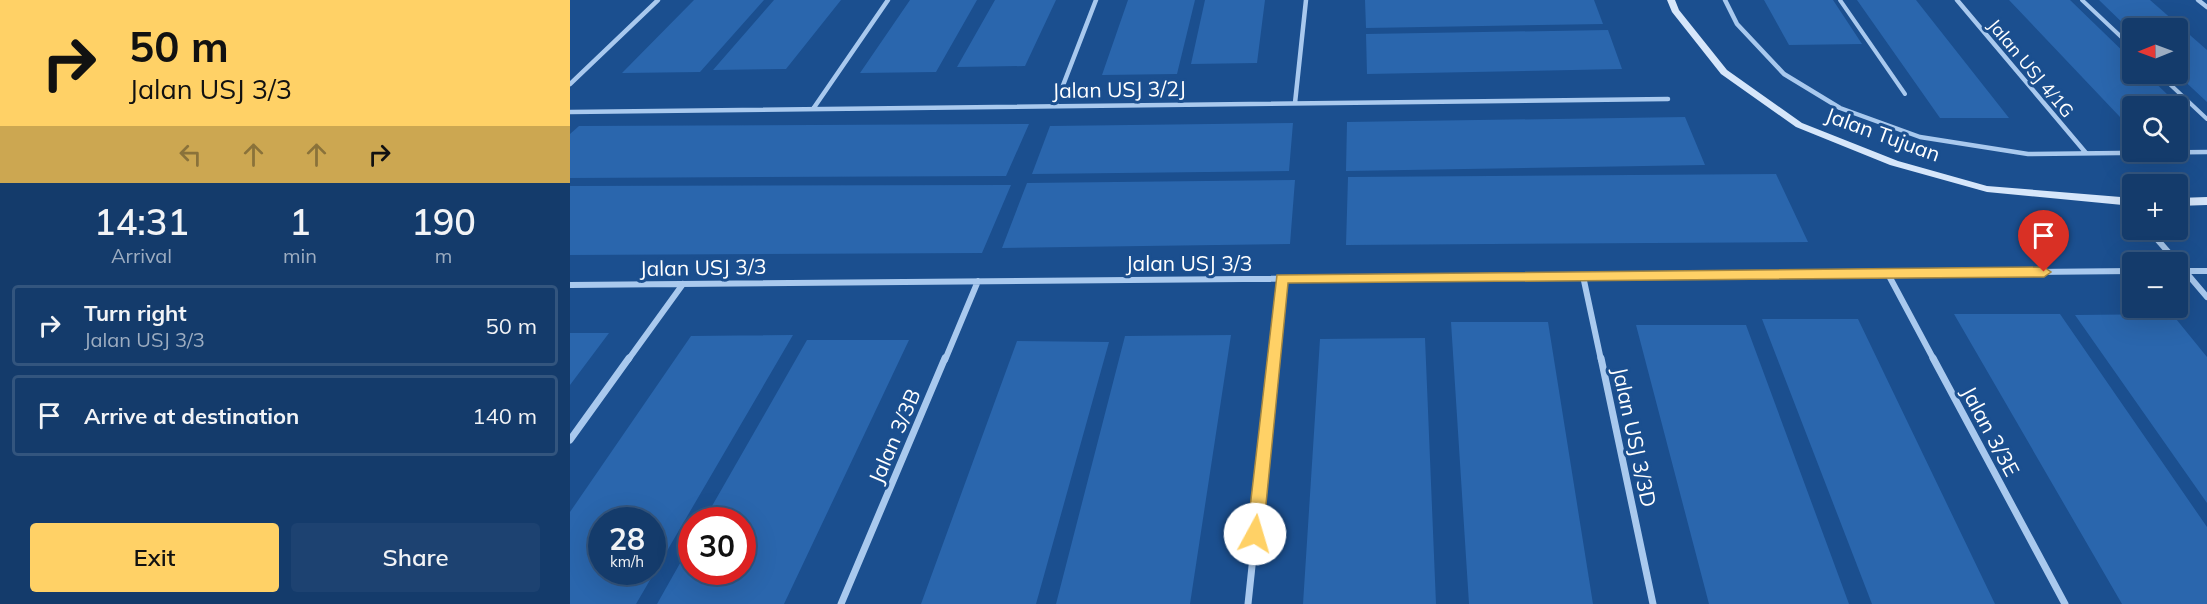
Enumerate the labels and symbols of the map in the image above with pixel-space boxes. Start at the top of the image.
street label: Jalan USJ 4/1G [1983,14,2079,122]
north arrow [2122,18,2188,84]
street label: Jalan USJ 3/2J [1052,75,1186,103]
street label: Jalan Tujuan [1822,101,1944,167]
pin [2018,210,2069,272]
street label: Jalan USJ 3/3 [1126,250,1252,276]
street label: Jalan USJ 3/3 [639,253,767,281]
street label: Jalan USJ 3/3D [1607,365,1663,509]
street label: Jalan 3/3E [1956,381,2026,481]
street label: Jalan 3/3B [862,385,926,487]
position arrow [1223,502,1287,566]
speed limit sign: 30 [678,507,756,585]

